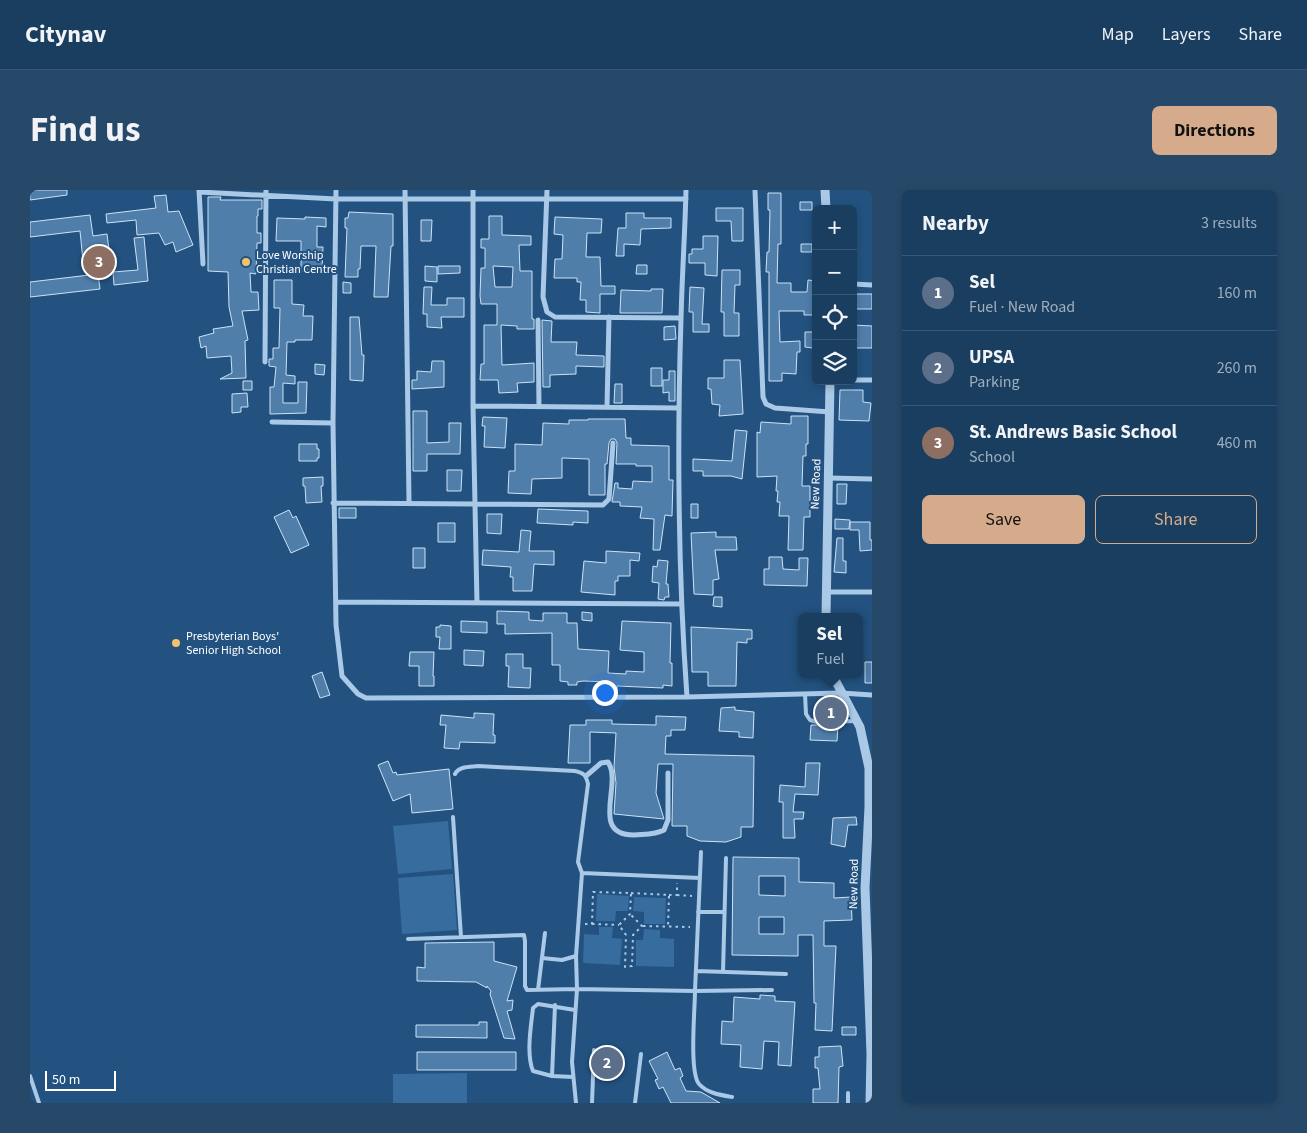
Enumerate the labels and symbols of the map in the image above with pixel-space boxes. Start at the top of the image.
pin: 3 [83,243,115,281]
place label: Love Worship Christian Centre [256,247,337,278]
marker: Love Worship Christian Centre [240,256,252,268]
street label: New Road [807,458,825,510]
place label: Presbyterian Boys' Senior High School [186,628,281,659]
marker: Presbyterian Boys' Senior High School [170,637,182,649]
your location [592,680,618,706]
pin: 1 [815,694,847,732]
street label: New Road [845,859,863,909]
pin: 2 [591,1044,623,1082]
scale bar [45,1068,116,1091]

